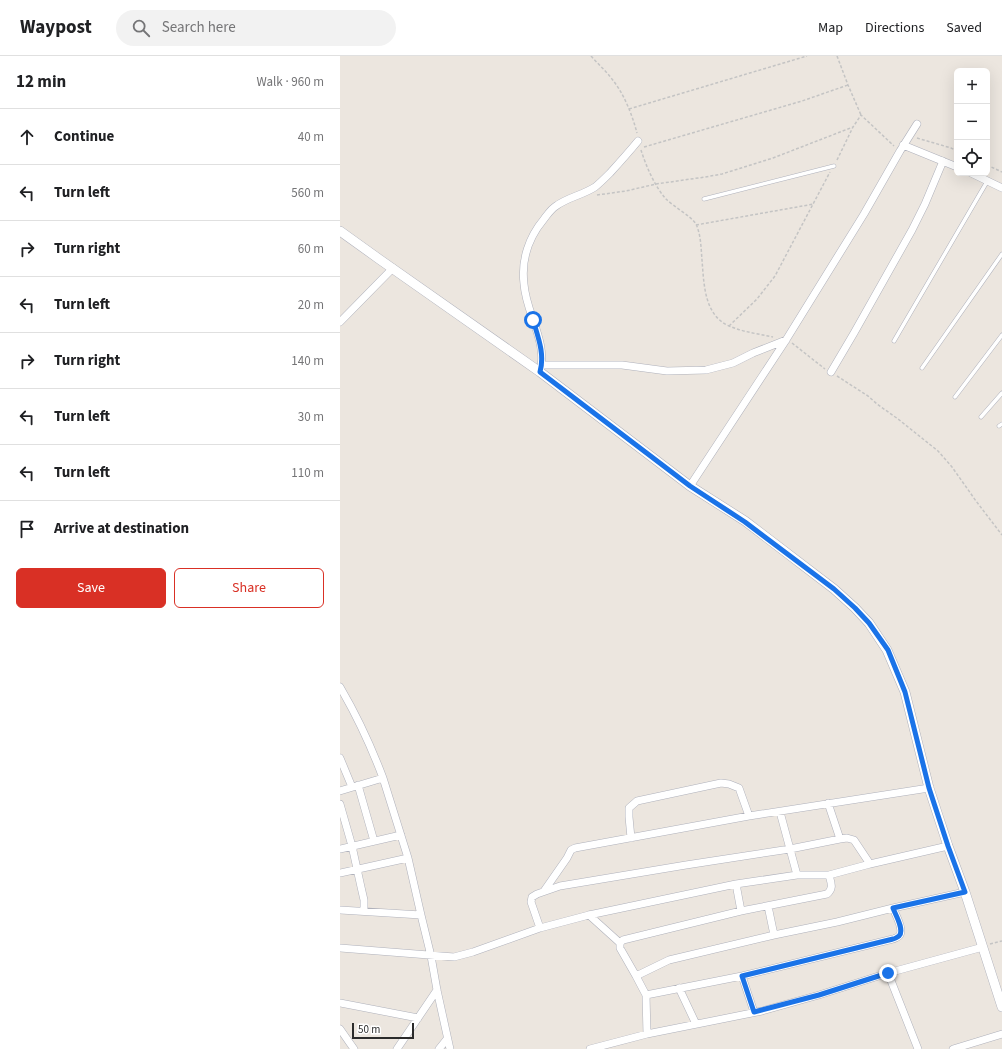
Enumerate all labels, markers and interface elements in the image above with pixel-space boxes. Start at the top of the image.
search box [116,10,396,46]
text: Waypost [20,14,92,41]
icon: search [130,17,152,39]
text: Search here [162,17,236,38]
text: Map [818,18,843,38]
text: Directions [865,18,924,38]
text: Saved [946,18,982,38]
map controls [954,68,990,176]
button: + [954,68,990,104]
text: 12 min [16,70,66,94]
text: Walk · 960 m [256,73,324,91]
button: − [954,104,990,140]
icon: ahead [16,126,38,148]
text: Continue [54,126,114,147]
text: 40 m [298,128,324,146]
button: locate [954,140,990,176]
icon: left [16,182,38,204]
text: Turn left [54,182,110,203]
text: 560 m [291,184,324,202]
icon: right [16,238,38,260]
text: Turn right [54,238,120,259]
text: 60 m [298,240,324,258]
icon: left [16,294,38,316]
text: Turn left [54,294,110,315]
text: 20 m [298,296,324,314]
route start [524,311,542,329]
icon: right [16,350,38,372]
text: Turn right [54,350,120,371]
text: 140 m [291,352,324,370]
icon: left [16,406,38,428]
text: Turn left [54,406,110,427]
text: 30 m [298,408,324,426]
icon: left [16,462,38,484]
text: Turn left [54,462,110,483]
text: 110 m [291,464,324,482]
icon: arrive [16,518,38,540]
text: Arrive at destination [54,518,189,539]
button: Save [16,568,166,608]
button: Share [174,568,324,608]
route end [879,964,897,982]
scale bar [352,1021,414,1040]
text: 50 m [358,1022,380,1037]

